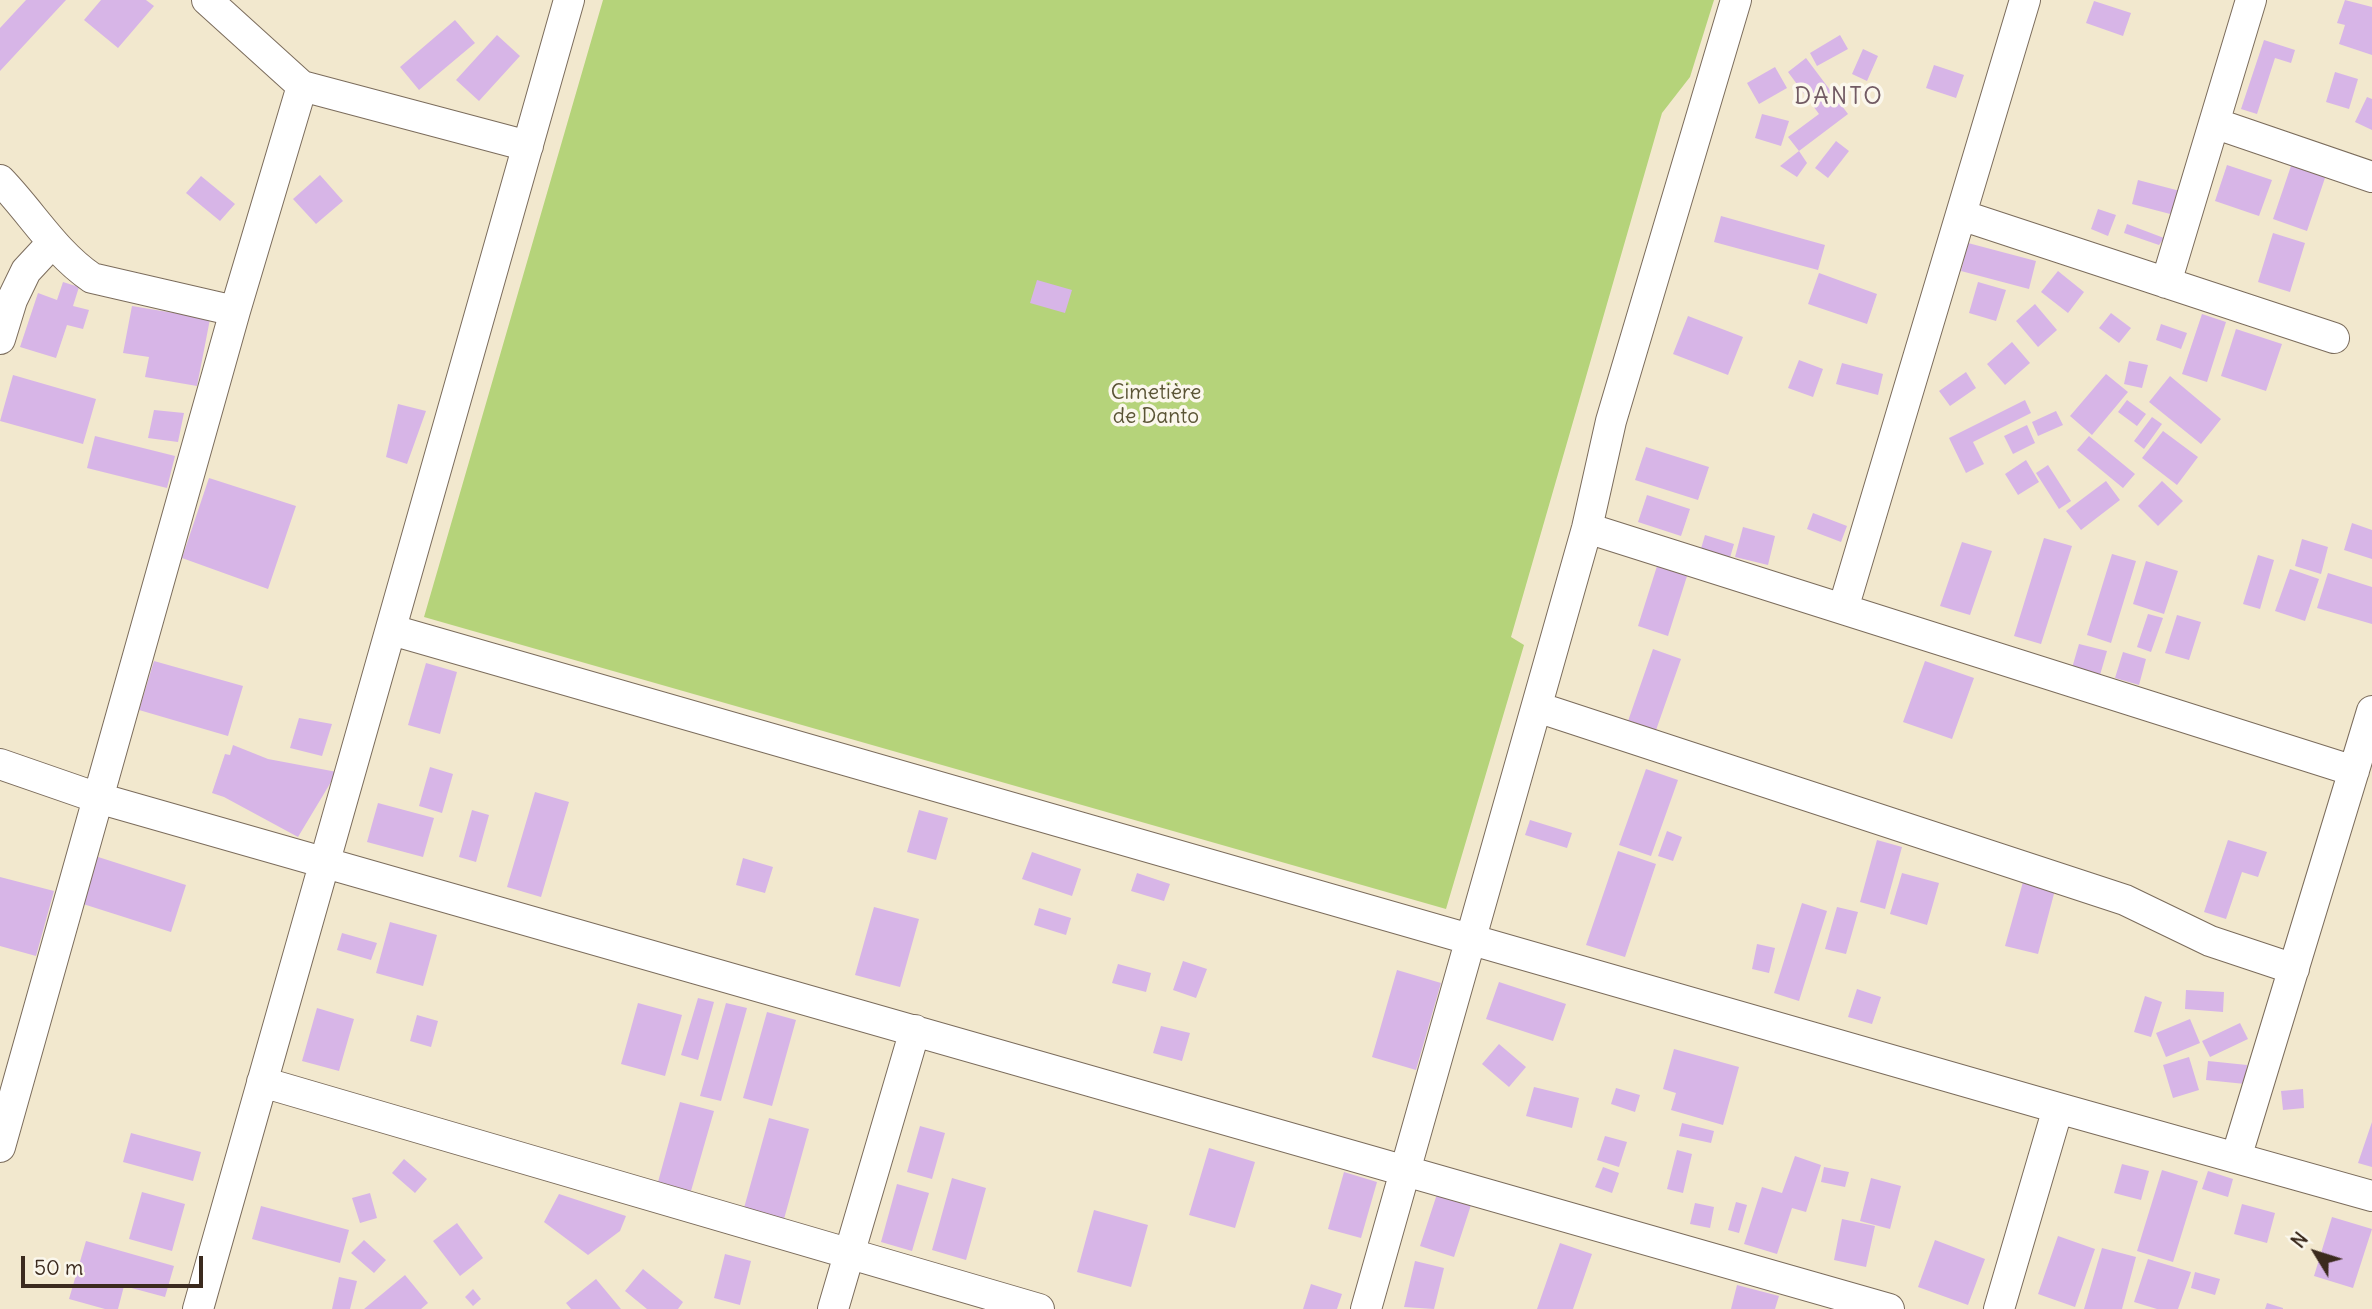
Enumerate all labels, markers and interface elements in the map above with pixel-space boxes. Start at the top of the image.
district label: DANTO [1795,83,1883,111]
park label: Cimetière de Danto [1111,380,1201,430]
north arrow [2281,1218,2351,1288]
text: N [2286,1228,2313,1253]
scale bar [24,1242,206,1286]
text: 50 m [34,1254,83,1281]

